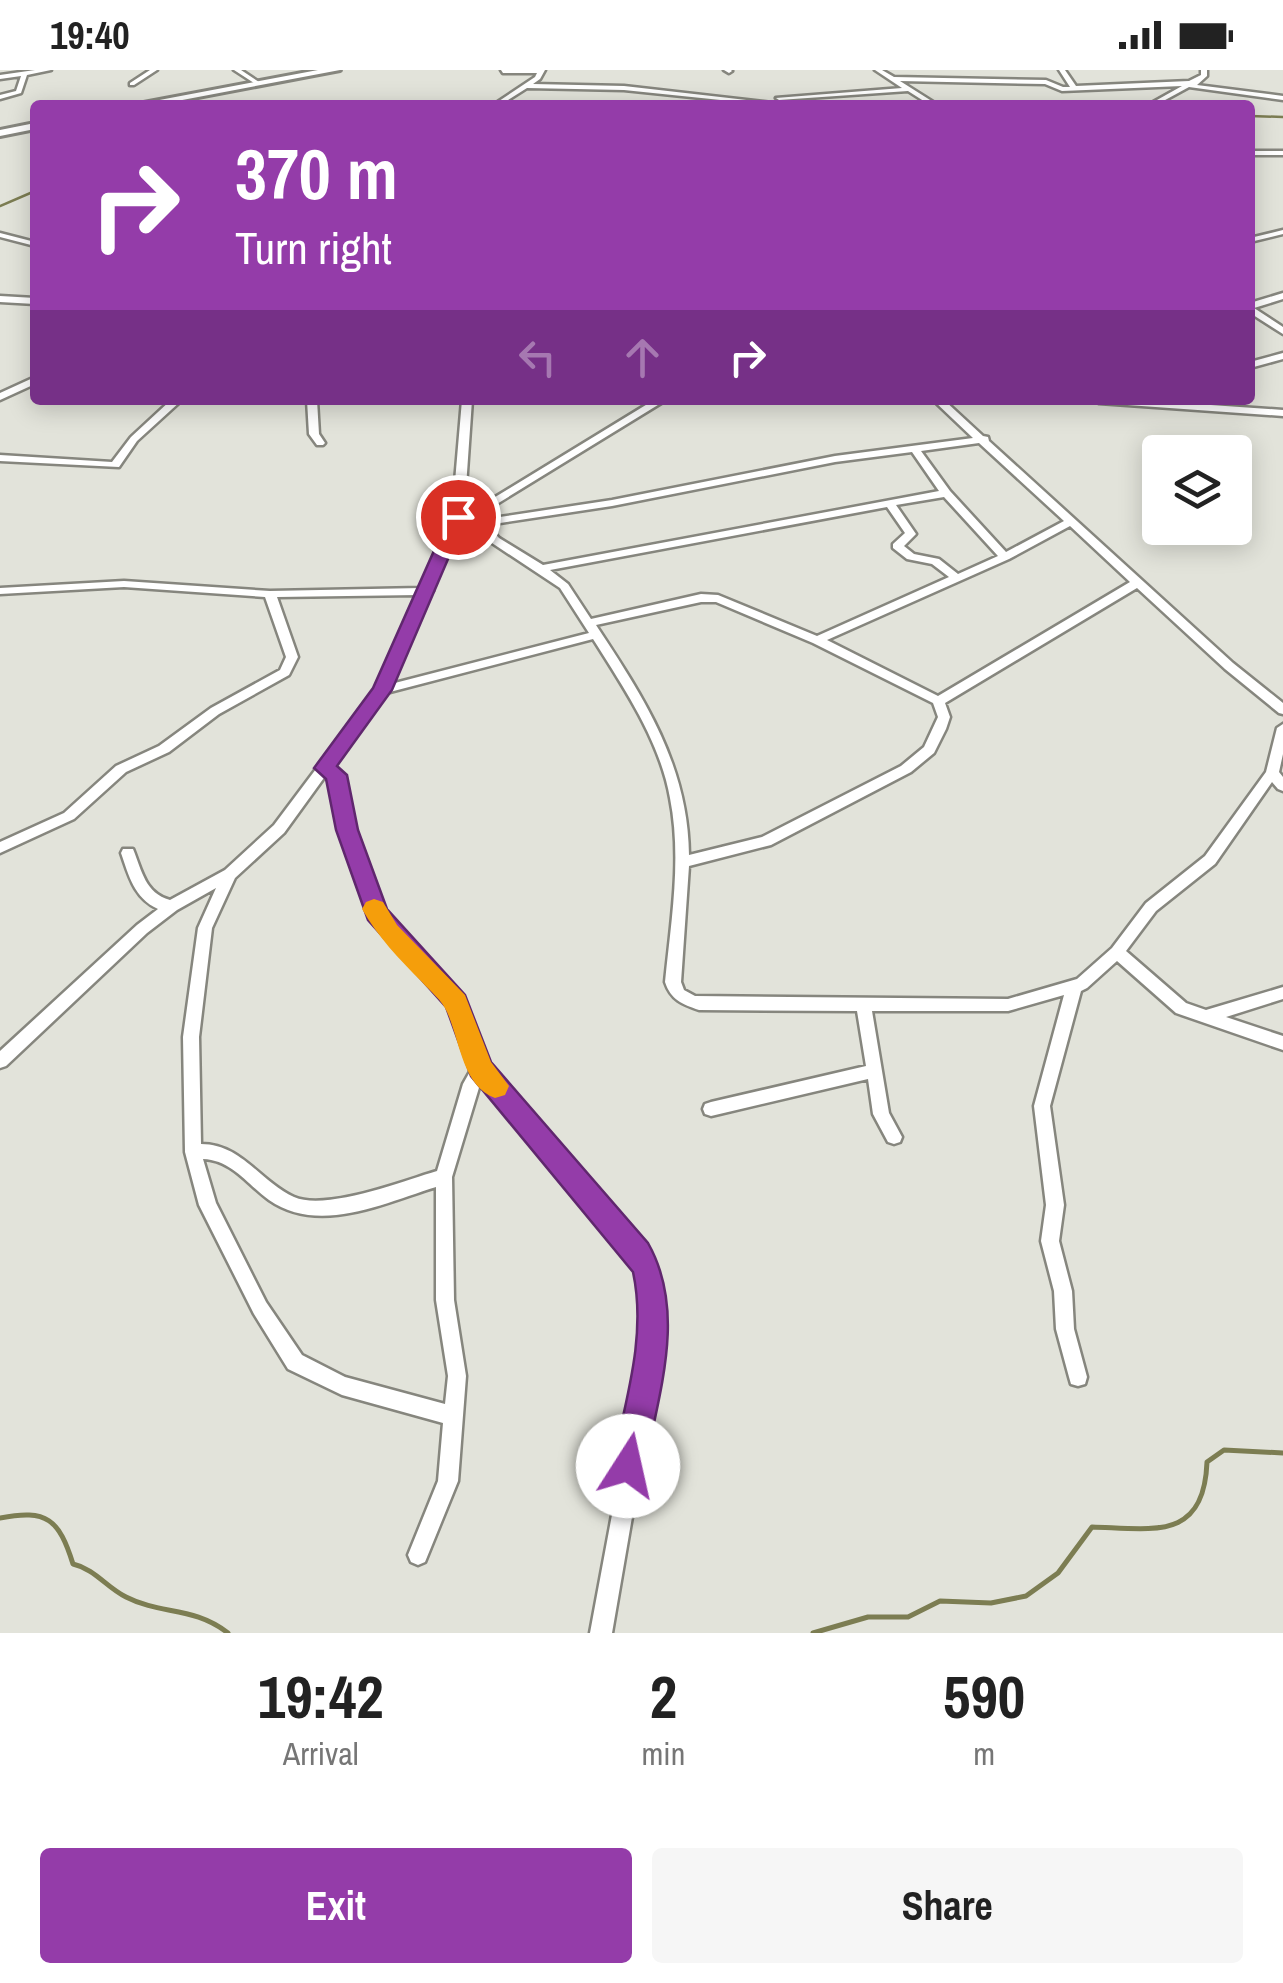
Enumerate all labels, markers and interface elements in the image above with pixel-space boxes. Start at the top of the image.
text: 19:40 [50,10,130,61]
text: 370 m [235,127,398,221]
icon: right [70,140,200,270]
text: Turn right [235,217,392,278]
icon: left [510,330,565,385]
icon: ahead [615,330,670,385]
icon: right [720,330,775,385]
map controls [1142,435,1252,545]
button: layers [1142,435,1252,545]
pin [416,475,501,560]
icon: arrive [431,490,486,545]
position arrow [576,1414,680,1518]
text: 19:42 [258,1656,384,1737]
text: 2 [650,1656,677,1737]
text: 590 [943,1656,1025,1737]
text: Arrival [283,1732,359,1775]
text: min [641,1732,685,1775]
text: m [973,1732,995,1775]
button: Exit [40,1848,632,1963]
button: Share [652,1848,1243,1963]

